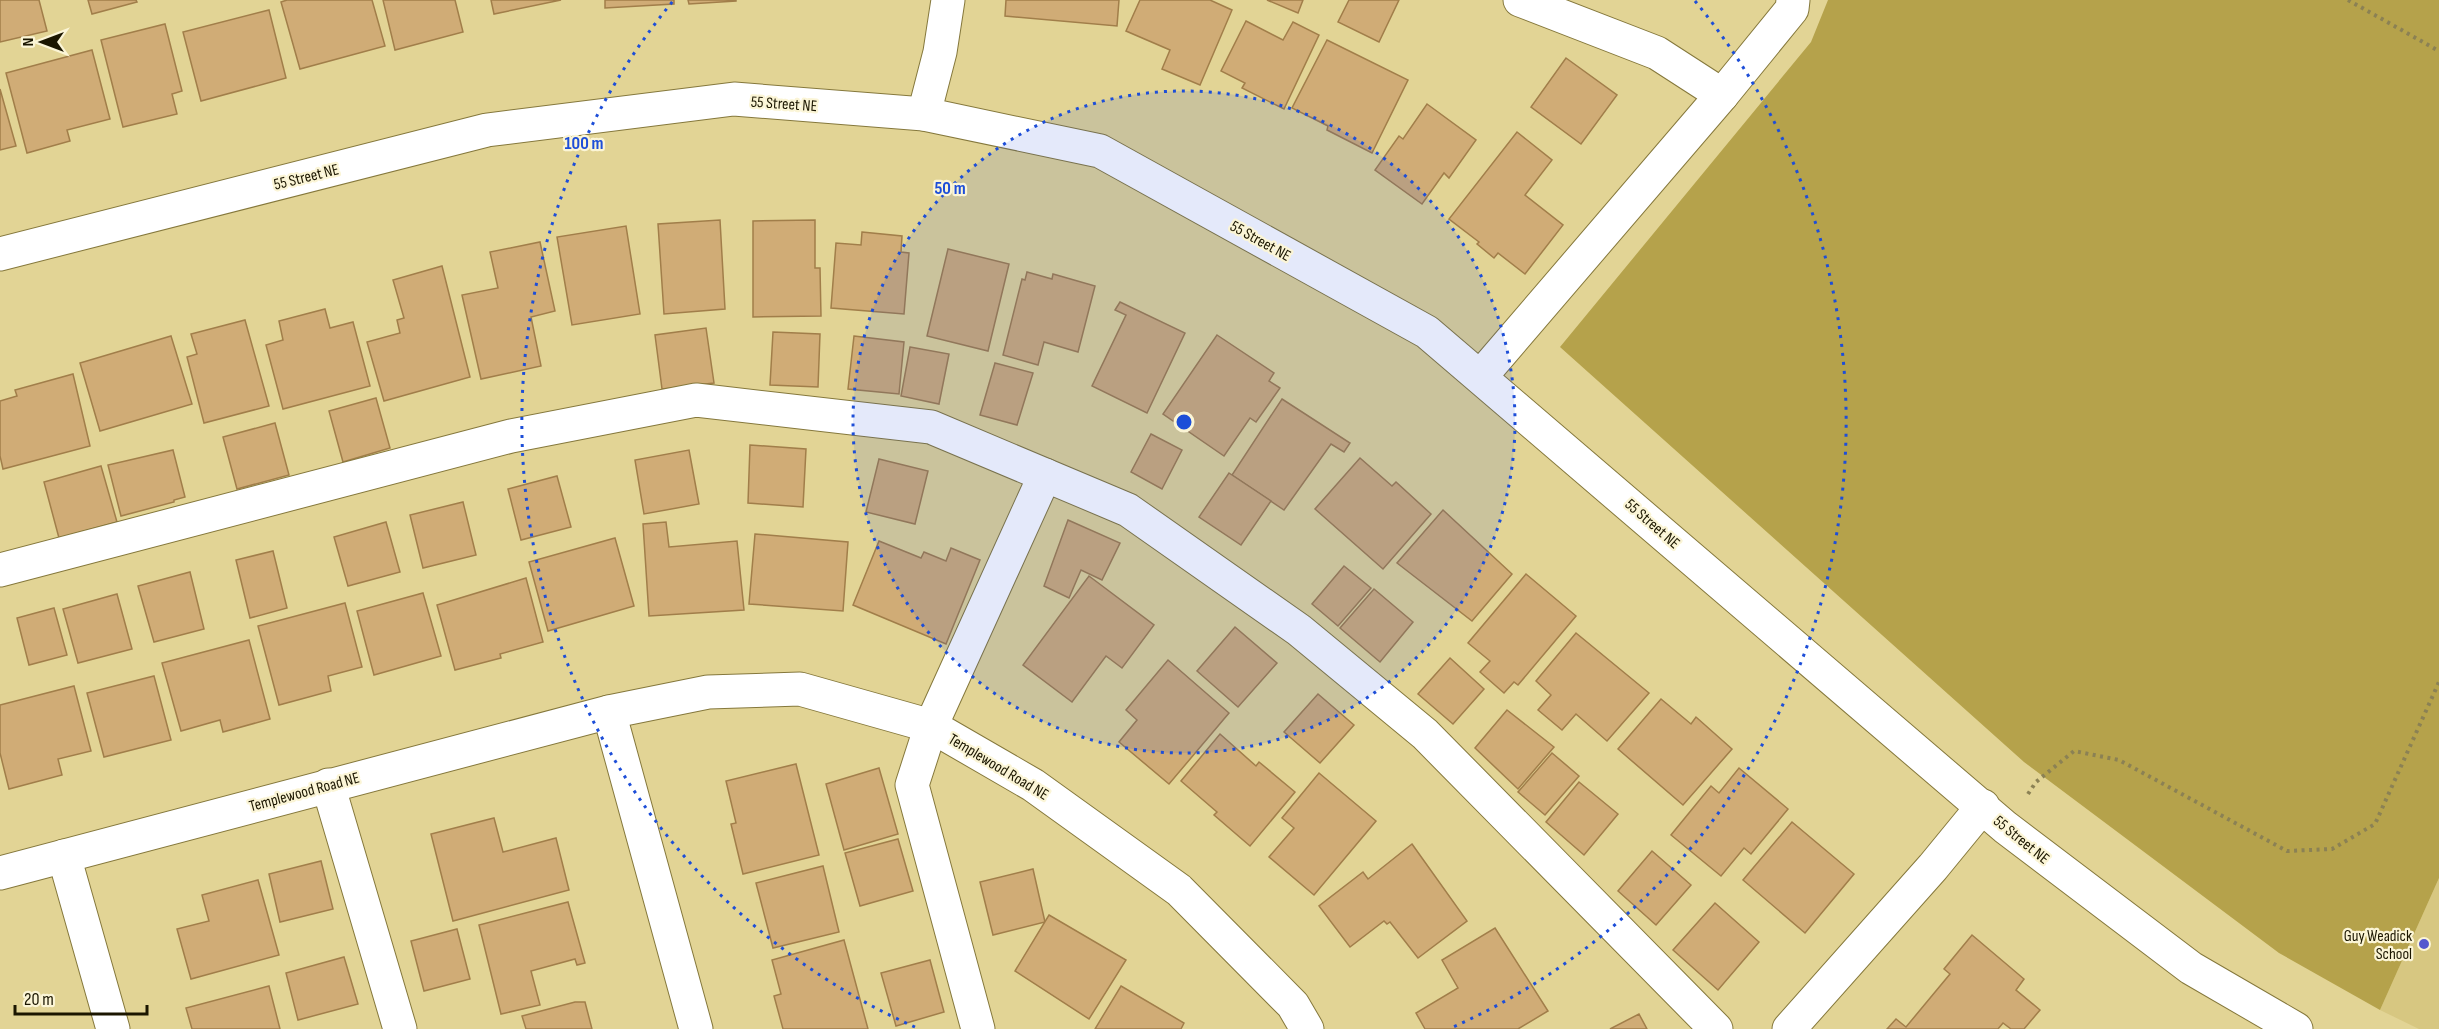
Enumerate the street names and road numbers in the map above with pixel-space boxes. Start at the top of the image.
street label: 55 Street NE [750,93,818,116]
street label: 55 Street NE [272,160,341,195]
street label: 55 Street NE [1227,217,1294,266]
street label: 55 Street NE [1621,495,1683,553]
street label: Templewood Road NE [945,730,1052,805]
street label: Templewood Road NE [247,769,362,816]
street label: 55 Street NE [1989,812,2053,868]

